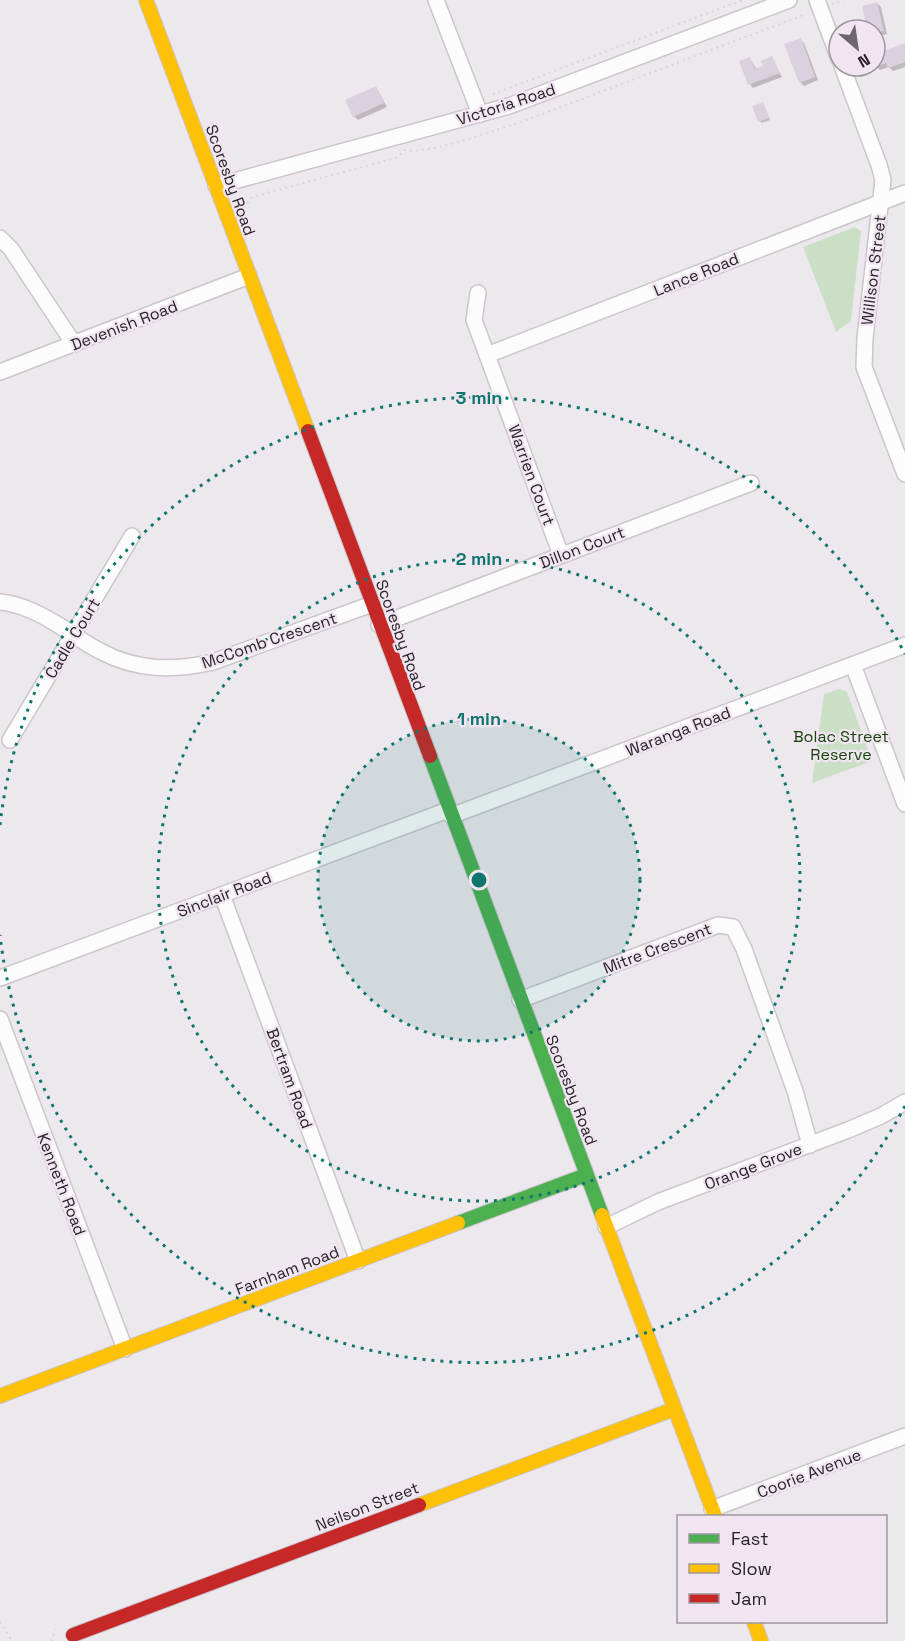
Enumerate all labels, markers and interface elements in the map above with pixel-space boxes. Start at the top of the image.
north arrow [827,18,887,78]
text: N [854,49,874,72]
street label: Victoria Road [454,79,558,130]
street label: Scoresby Road [201,122,260,238]
street label: Willison Street [856,214,891,326]
street label: Lance Road [650,248,742,301]
street label: Devenish Road [68,295,181,355]
text: 3 min [456,386,502,409]
street label: Warrien Court [504,422,559,528]
street label: Dillon Court [537,522,628,573]
text: 2 min [456,547,502,570]
street label: Scoresby Road [371,577,430,693]
street label: Cadle Court [40,594,105,682]
street label: McComb Crescent [199,607,340,673]
street label: Waranga Road [623,702,734,761]
text: 1 min [457,707,501,730]
park label: Bolac Street Reserve [793,726,889,765]
street label: Sinclair Road [174,867,274,922]
centre of rings [469,870,489,890]
street label: Mitre Crescent [600,918,714,979]
street label: Bertram Road [262,1025,317,1131]
street label: Scoresby Road [541,1032,602,1148]
street label: Kenneth Road [32,1130,91,1238]
street label: Orange Grove [701,1138,805,1195]
street label: Farnham Road [232,1241,342,1300]
street label: Coorie Avenue [754,1444,864,1503]
street label: Neilson Street [312,1477,422,1536]
legend [677,1515,887,1623]
text: Fast [731,1527,768,1550]
text: Slow [731,1557,772,1580]
text: Jam [731,1587,767,1610]

